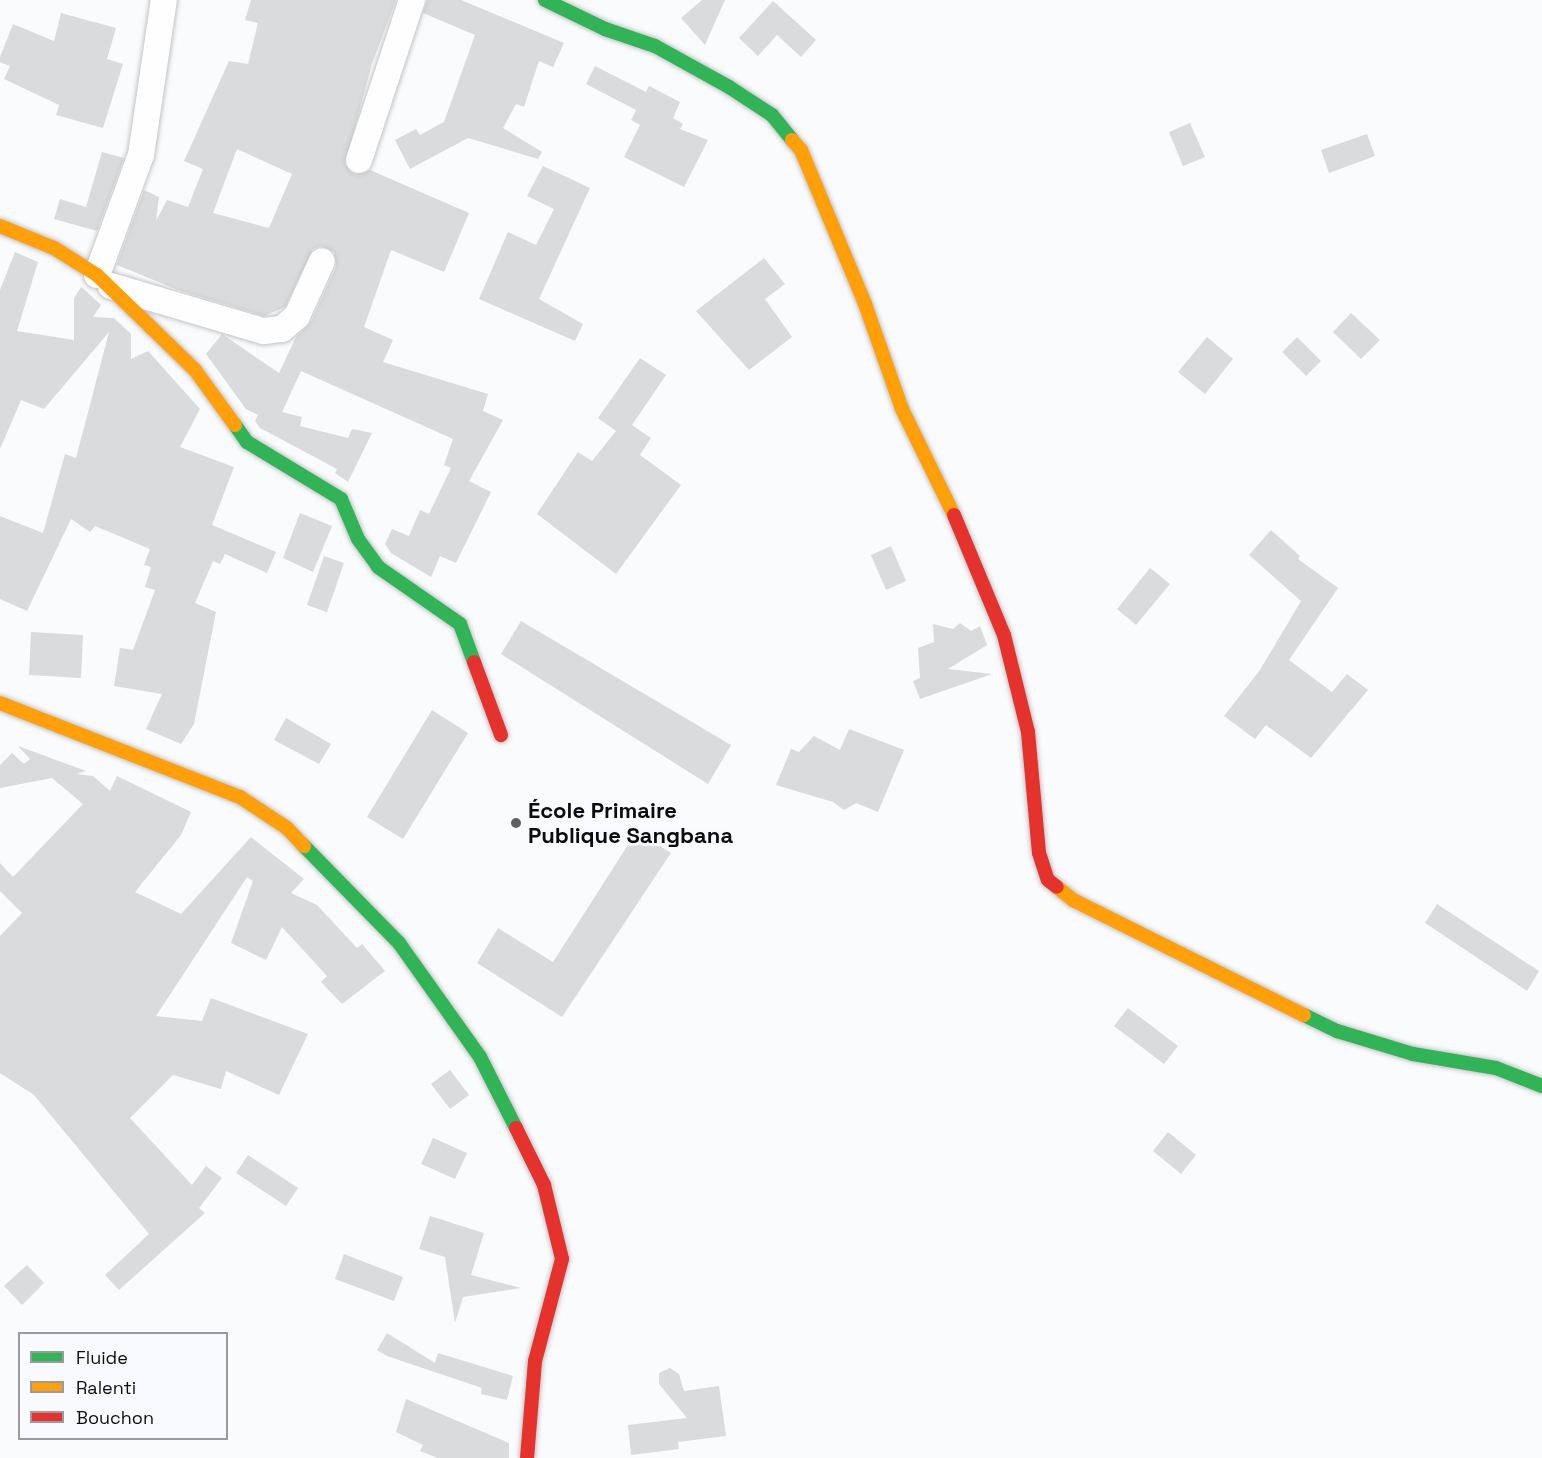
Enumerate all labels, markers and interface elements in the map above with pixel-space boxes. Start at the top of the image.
place label: École Primaire Publique Sangbana [528,797,733,848]
marker: École Primaire Publique Sangbana [509,816,523,830]
legend [18,1332,228,1440]
text: Fluide [76,1346,128,1369]
text: Ralenti [76,1376,136,1399]
text: Bouchon [76,1406,154,1429]

